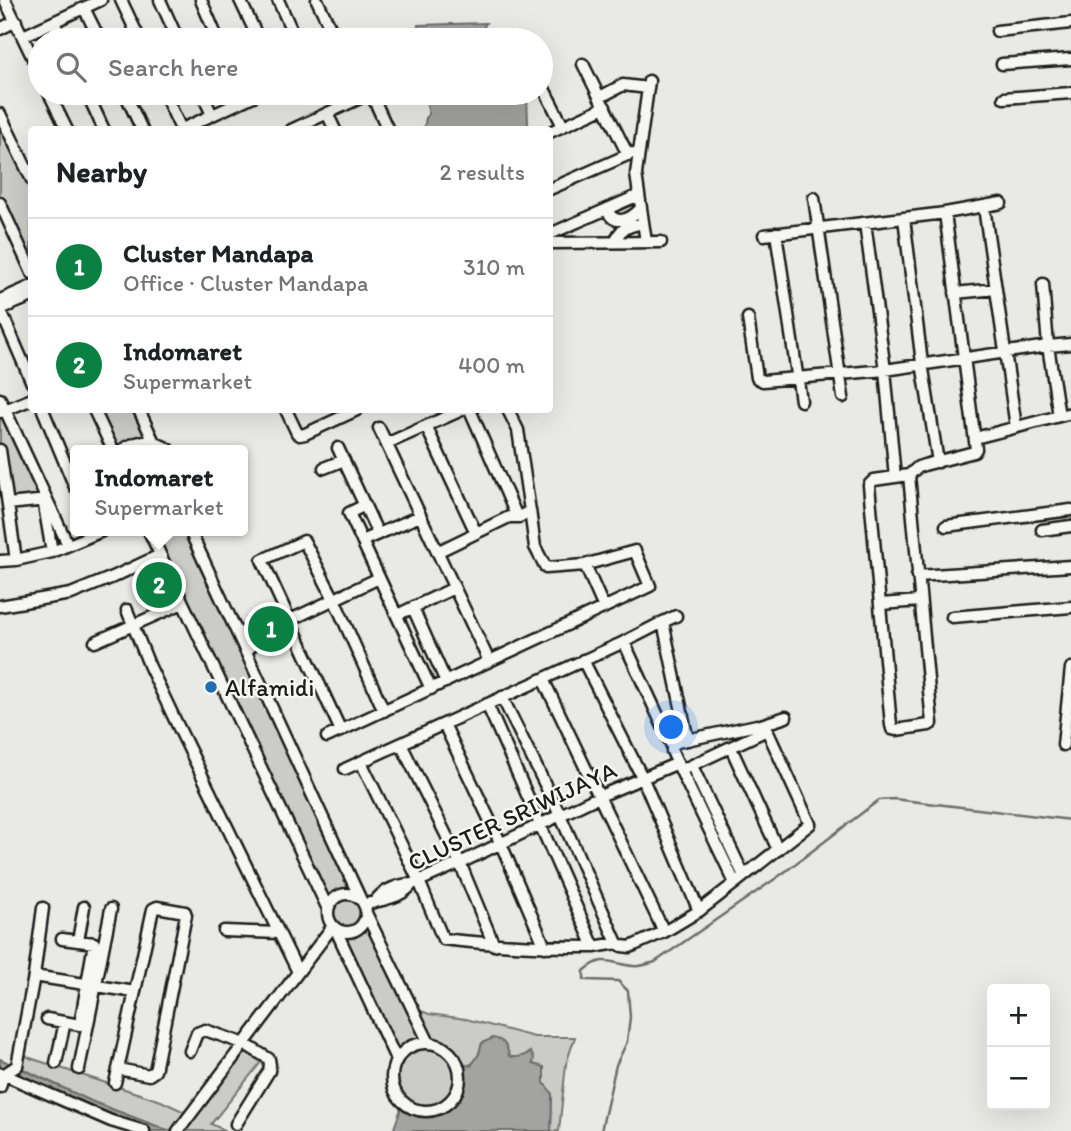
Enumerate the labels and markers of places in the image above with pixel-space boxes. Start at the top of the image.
pin: 2 [136,559,182,611]
pin: 1 [248,603,294,655]
place label: Alfamidi [225,673,314,702]
marker: Alfamidi [203,679,219,695]

